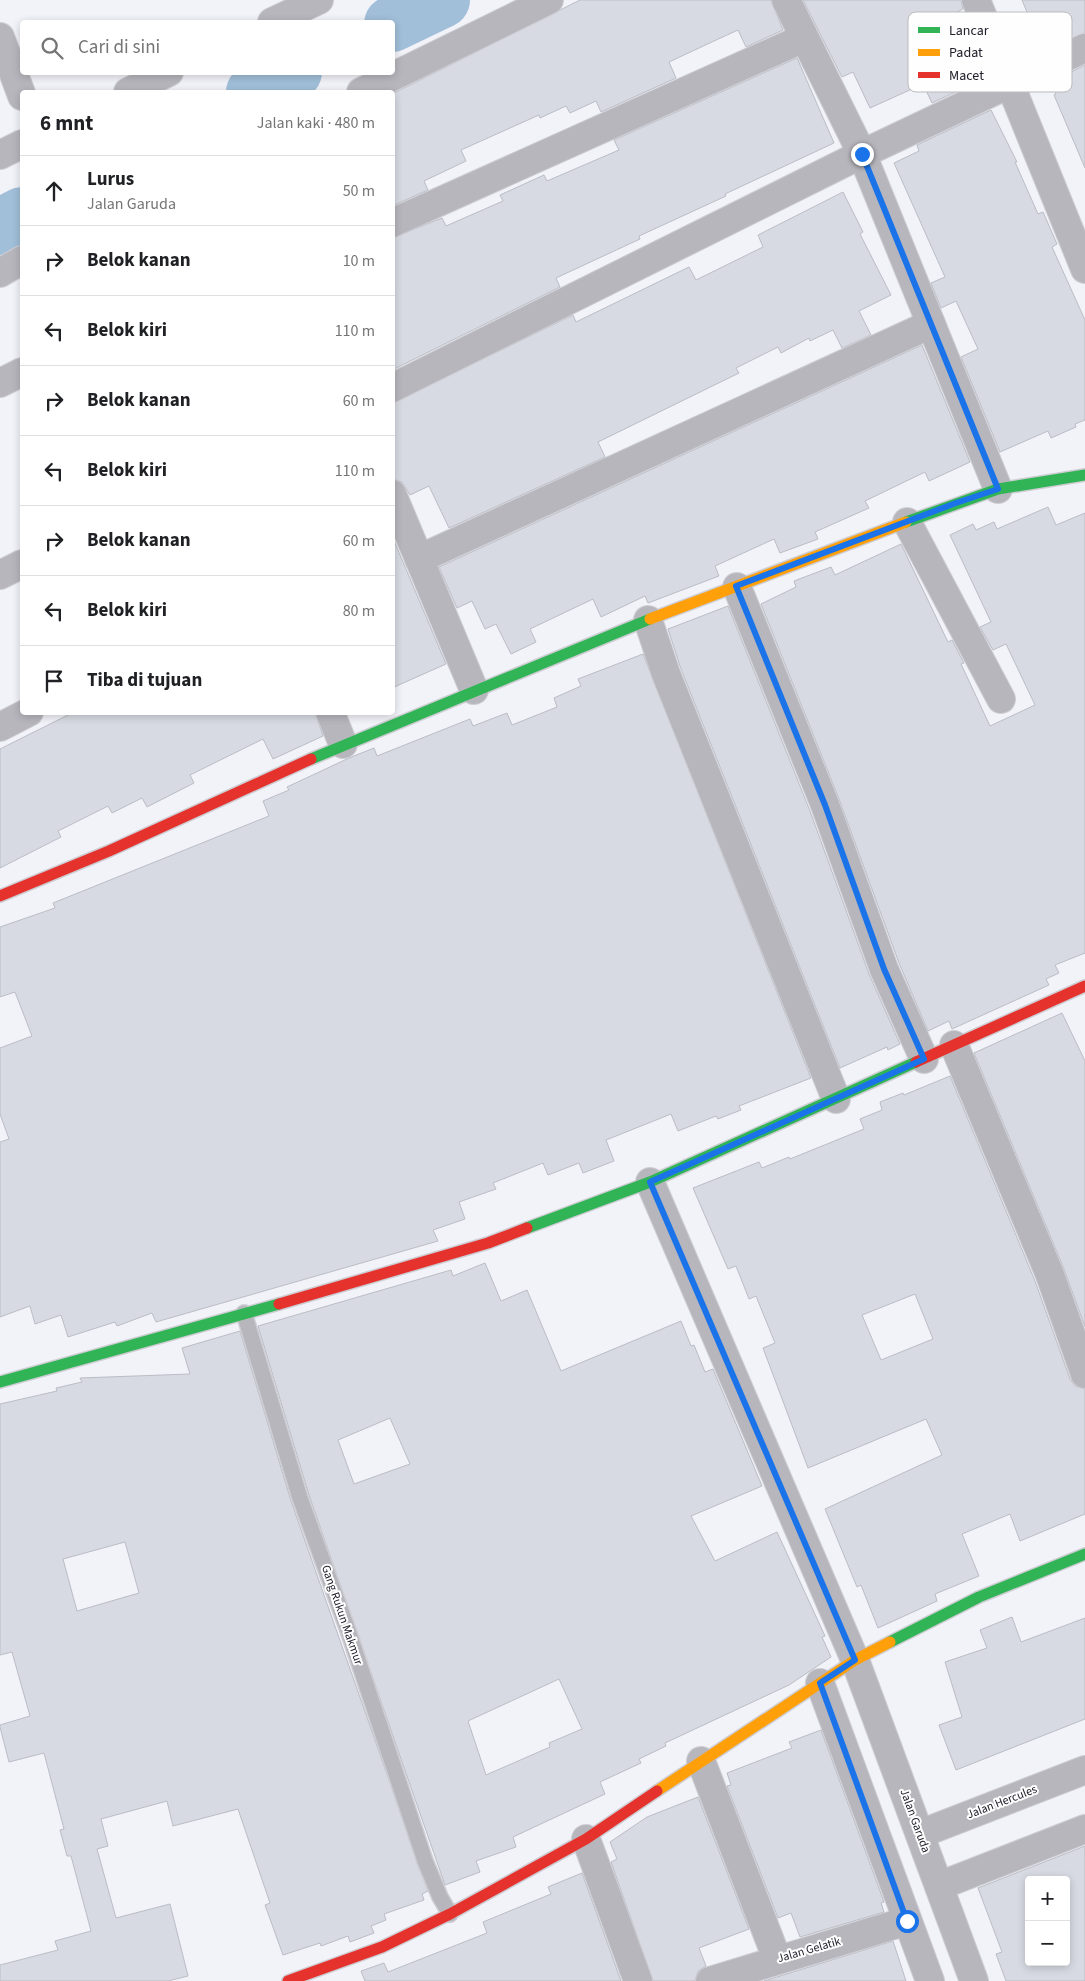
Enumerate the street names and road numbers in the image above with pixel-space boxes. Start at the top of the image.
street label: Gang Rukun Makmur [317,1563,367,1668]
street label: Jalan Hercules [965,1781,1039,1823]
street label: Jalan Garuda [896,1787,934,1855]
street label: Jalan Gelatik [775,1933,843,1967]

